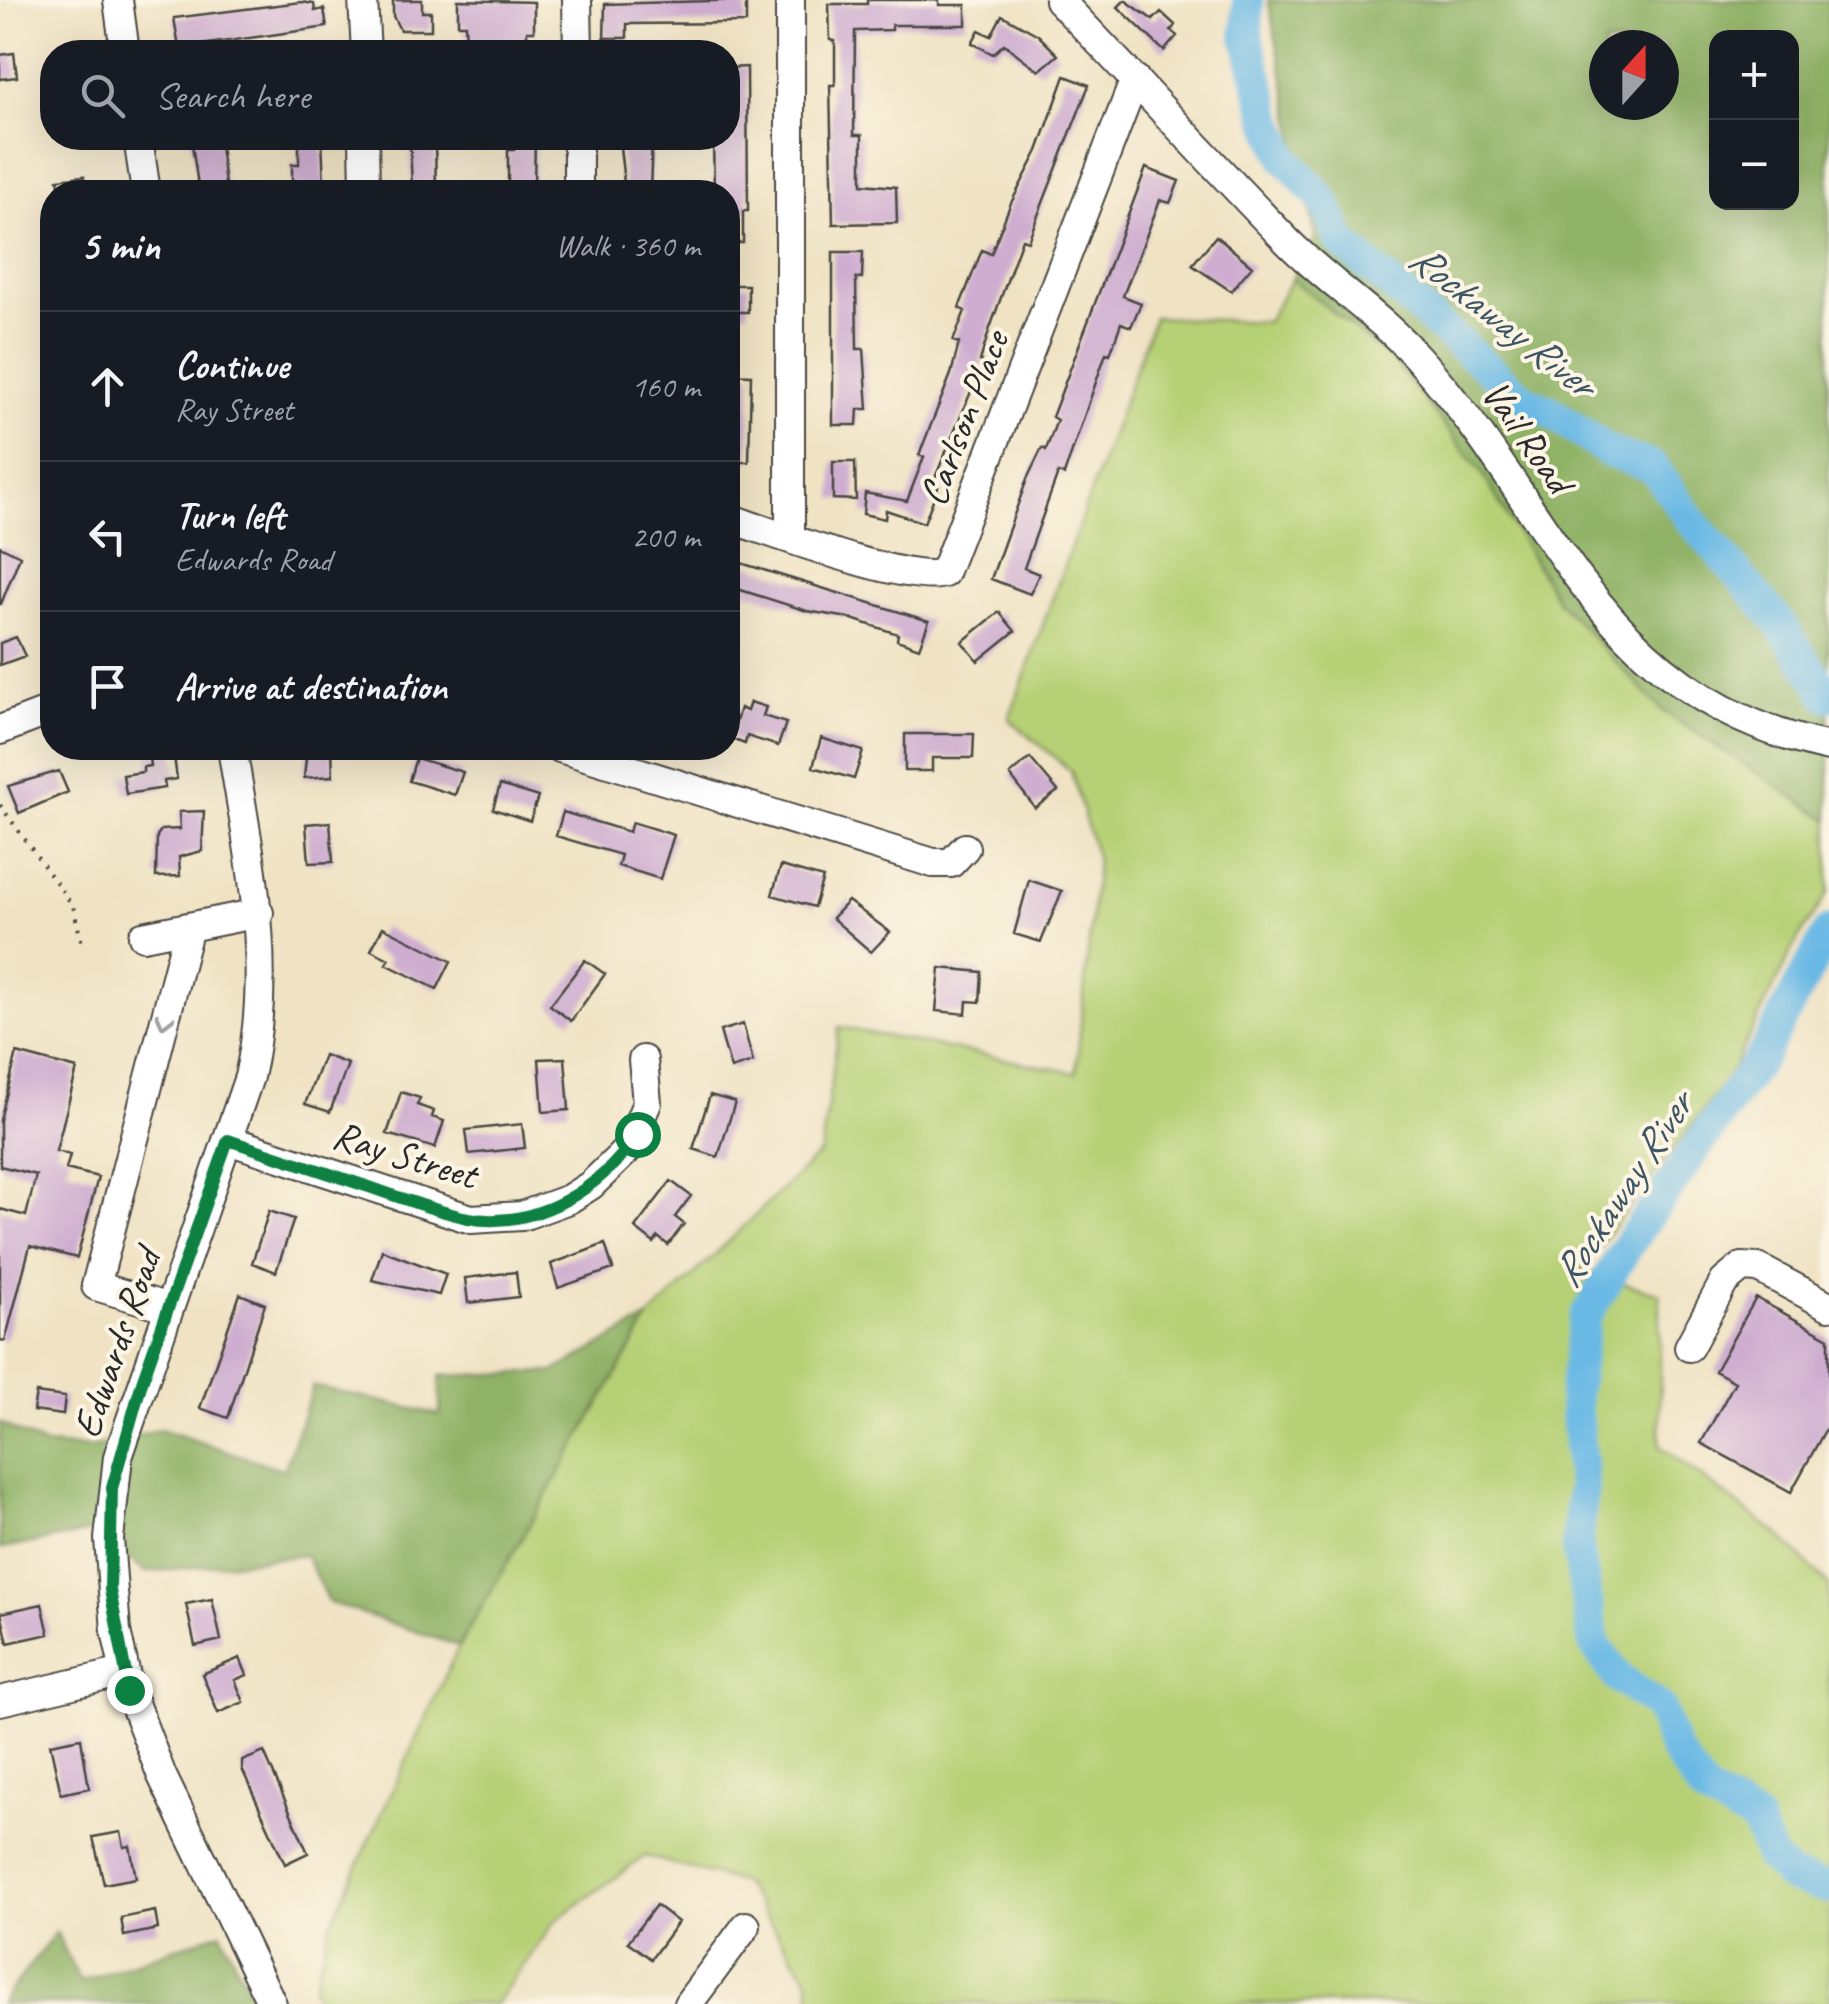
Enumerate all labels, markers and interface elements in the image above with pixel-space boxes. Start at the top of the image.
north arrow [1589,30,1679,120]
map controls [1709,30,1799,210]
button: + [1709,30,1799,120]
search box [40,40,740,150]
icon: search [75,68,130,123]
text: Search here [155,72,310,119]
button: − [1709,120,1799,210]
text: 5 min [80,219,160,272]
text: Walk · 360 m [556,225,700,266]
water label: Rockaway River [1399,231,1611,413]
street label: Carlson Place [908,321,1021,513]
text: Continue [175,342,289,389]
icon: ahead [80,359,135,414]
text: 160 m [631,366,700,407]
street label: Vail Road [1470,371,1587,508]
text: Ray Street [175,389,293,430]
text: Turn left [175,492,285,539]
icon: left [80,509,135,564]
text: 200 m [631,516,700,557]
text: Edwards Road [175,539,332,580]
icon: arrive [80,659,135,714]
text: Arrive at destination [175,663,447,710]
one-way arrow [155,1012,176,1029]
water label: Rockaway River [1540,1077,1708,1297]
street label: Ray Street [327,1109,486,1202]
route start [615,1112,661,1158]
street label: Edwards Road [61,1238,174,1444]
route end [107,1668,153,1714]

